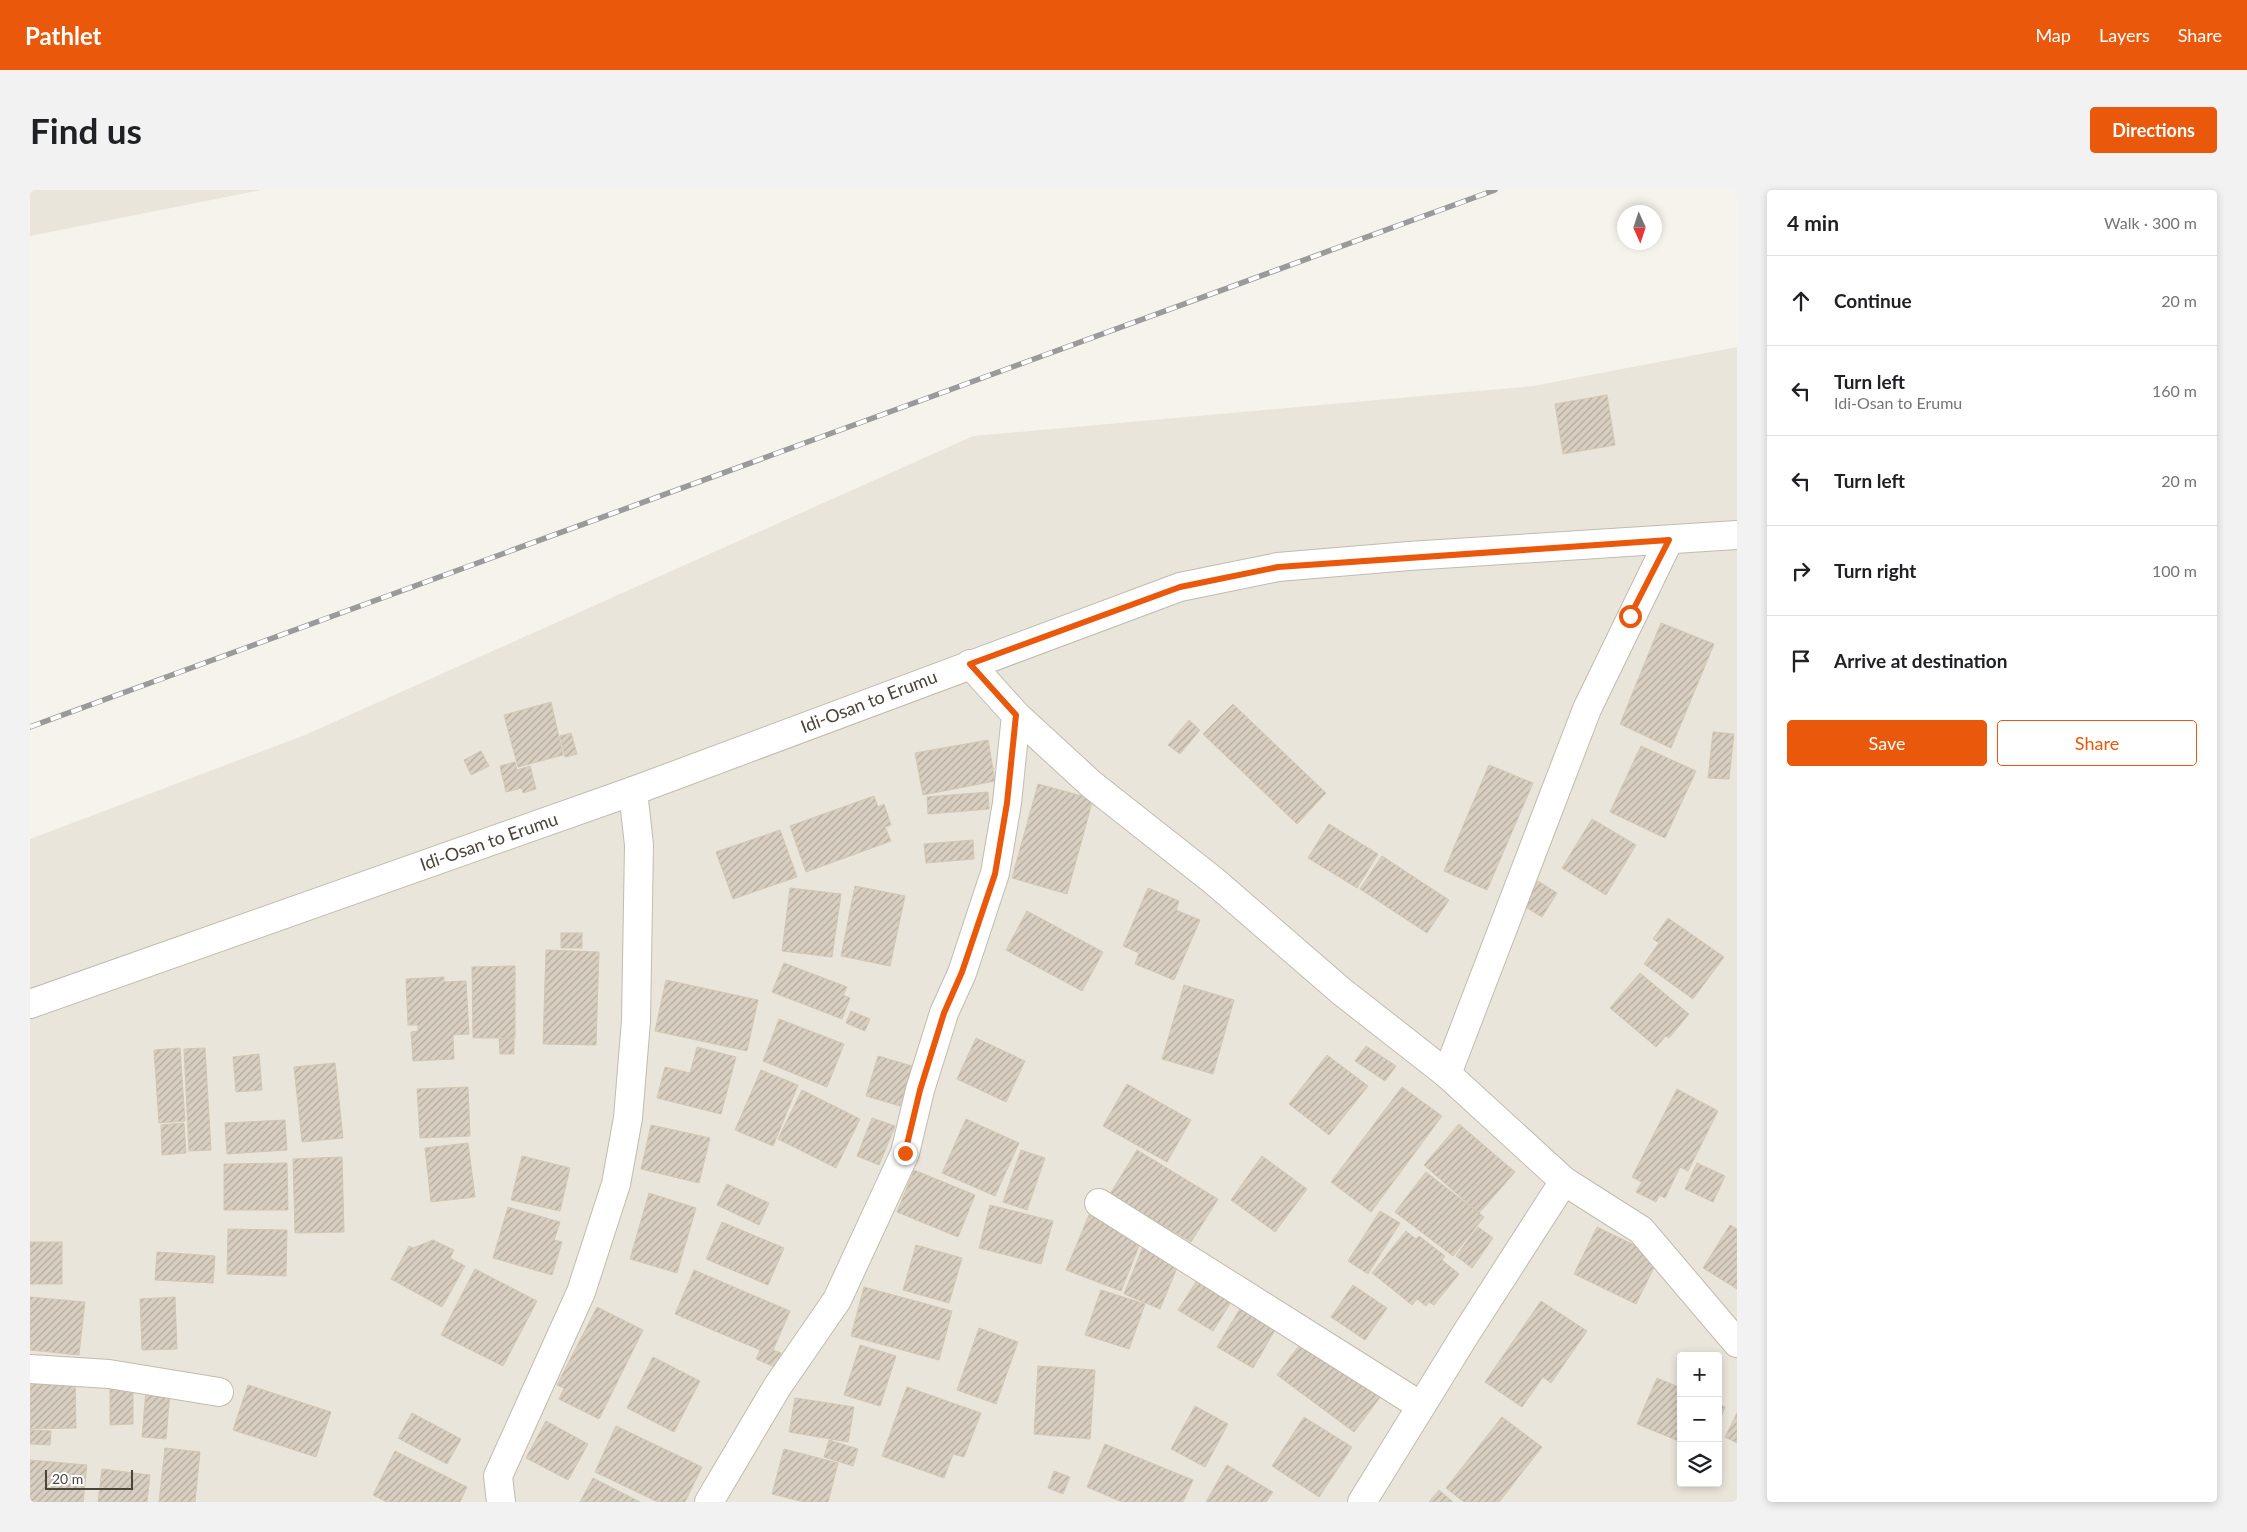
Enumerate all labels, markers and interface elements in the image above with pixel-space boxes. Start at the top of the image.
text: Pathlet [25,21,102,50]
text: Map [2035,24,2071,46]
text: Layers [2099,24,2150,46]
text: Share [2178,24,2222,46]
button: Directions [2090,107,2217,153]
text: Find us [30,109,142,151]
north arrow [1617,205,1662,250]
text: 4 min [1787,210,1839,235]
text: Walk · 300 m [2104,213,2197,232]
icon: ahead [1787,287,1815,315]
text: Continue [1834,289,1912,312]
text: 20 m [2161,291,2197,310]
text: Turn left [1834,370,1905,393]
icon: left [1787,377,1815,405]
text: 160 m [2152,381,2197,400]
text: Idi-Osan to Erumu [1834,393,1962,412]
icon: left [1787,467,1815,495]
text: Turn left [1834,469,1905,492]
text: 20 m [2161,471,2197,490]
icon: right [1787,557,1815,585]
text: Turn right [1834,559,1916,582]
text: 100 m [2152,561,2197,580]
route start [1619,605,1642,628]
icon: arrive [1787,647,1815,675]
text: Arrive at destination [1834,649,2007,672]
street label: Idi-Osan to Erumu [797,665,940,737]
button: Save [1787,720,1987,766]
button: Share [1997,720,2197,766]
street label: Idi-Osan to Erumu [417,807,560,875]
route end [894,1142,917,1165]
map controls [1677,1352,1722,1487]
button: + [1677,1352,1722,1397]
button: − [1677,1397,1722,1442]
button: layers [1677,1442,1722,1487]
scale bar [45,1467,132,1490]
text: 20 m [52,1470,83,1487]

